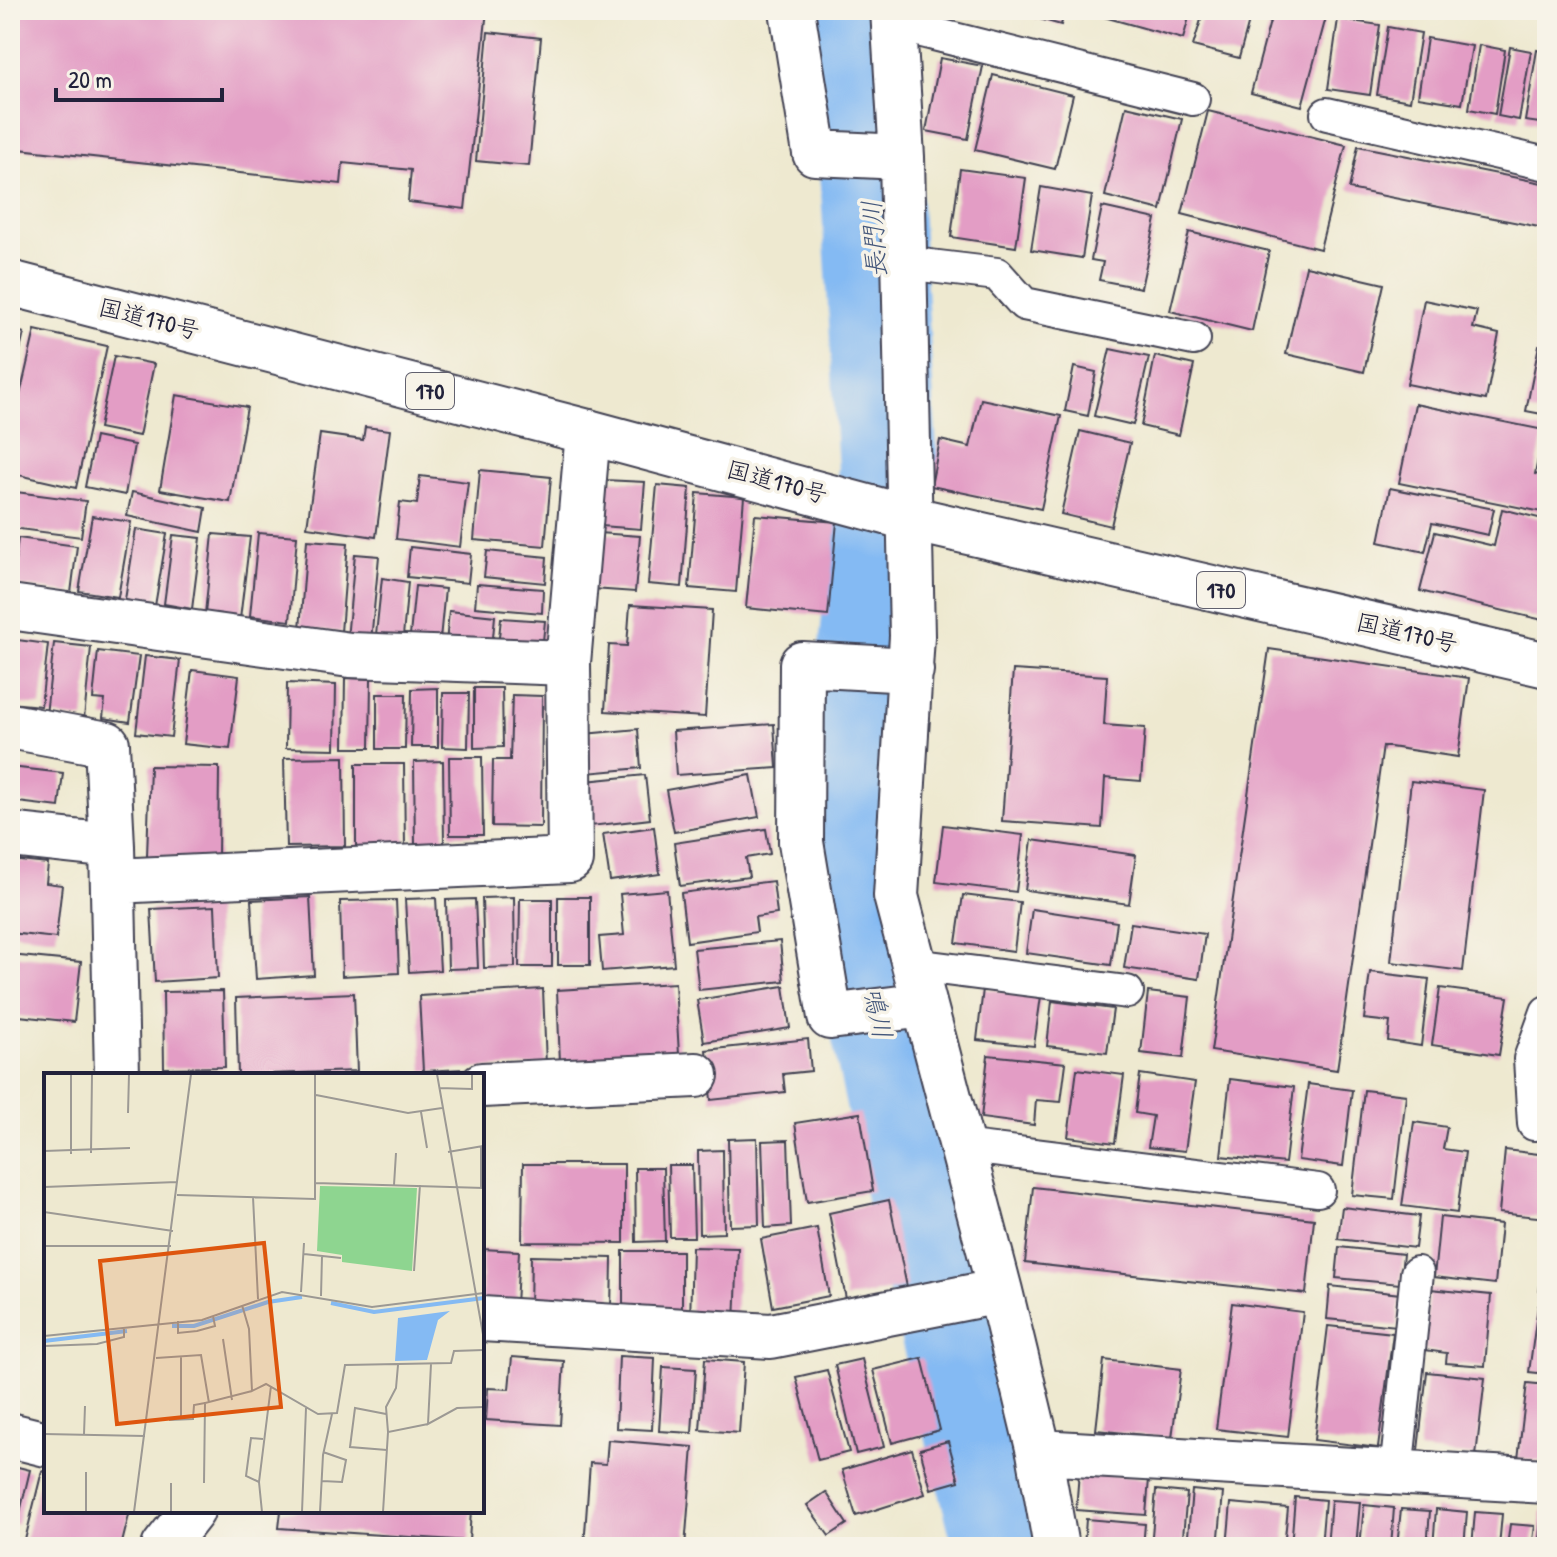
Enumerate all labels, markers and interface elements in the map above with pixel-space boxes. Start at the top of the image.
scale bar [56,52,222,102]
text: 20 m [68,63,112,95]
water label: 長門川 [853,199,894,279]
street label: 国道170号 [95,290,203,346]
road number: 170 [406,373,454,409]
street label: 国道170号 [723,452,831,510]
road number: 170 [1197,572,1245,608]
street label: 国道170号 [1353,605,1461,659]
water label: 鳴川 [856,984,901,1042]
inset map [44,1073,484,1513]

